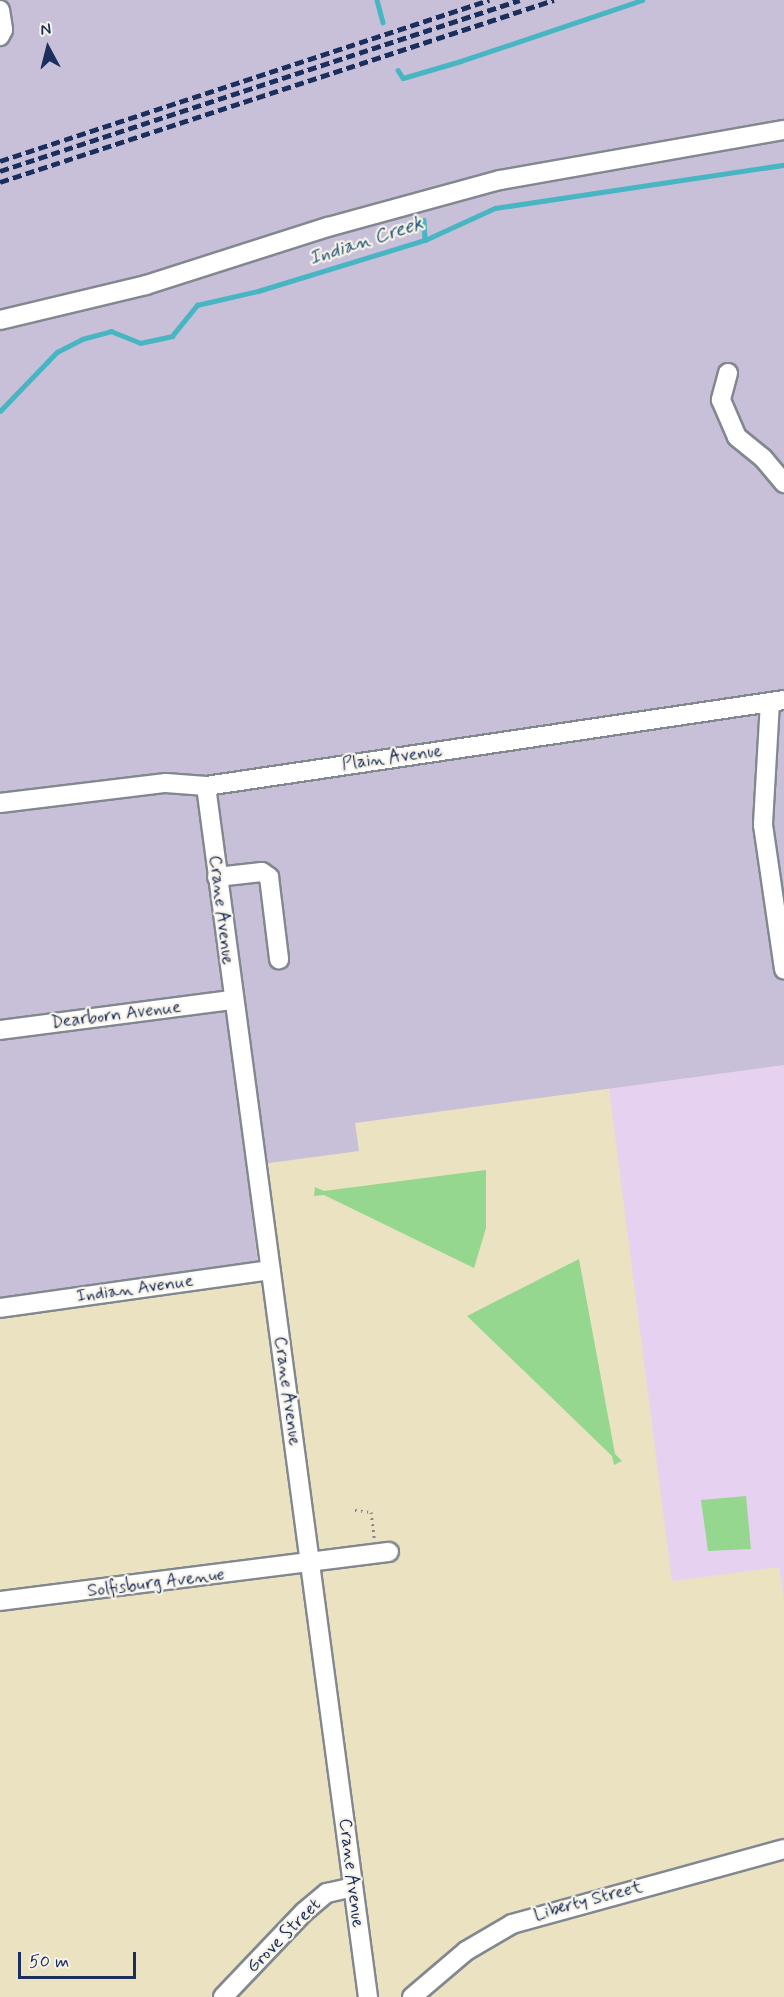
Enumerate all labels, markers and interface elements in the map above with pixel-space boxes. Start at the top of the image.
north arrow [18,18,78,78]
text: N [39,19,52,41]
water label: Indian Creek [306,211,426,271]
street label: Plain Avenue [339,740,445,776]
street label: Crane Avenue [203,853,239,967]
street label: Dearborn Avenue [49,996,183,1034]
street label: Indian Avenue [75,1270,195,1308]
street label: Crane Avenue [268,1334,306,1448]
street label: Solfisburg Avenue [87,1564,225,1602]
street label: Crane Avenue [333,1816,369,1930]
street label: Liberty Street [531,1876,645,1926]
street label: Grove Street [241,1893,327,1979]
scale bar [21,1940,140,1978]
text: 50 m [29,1950,69,1974]

